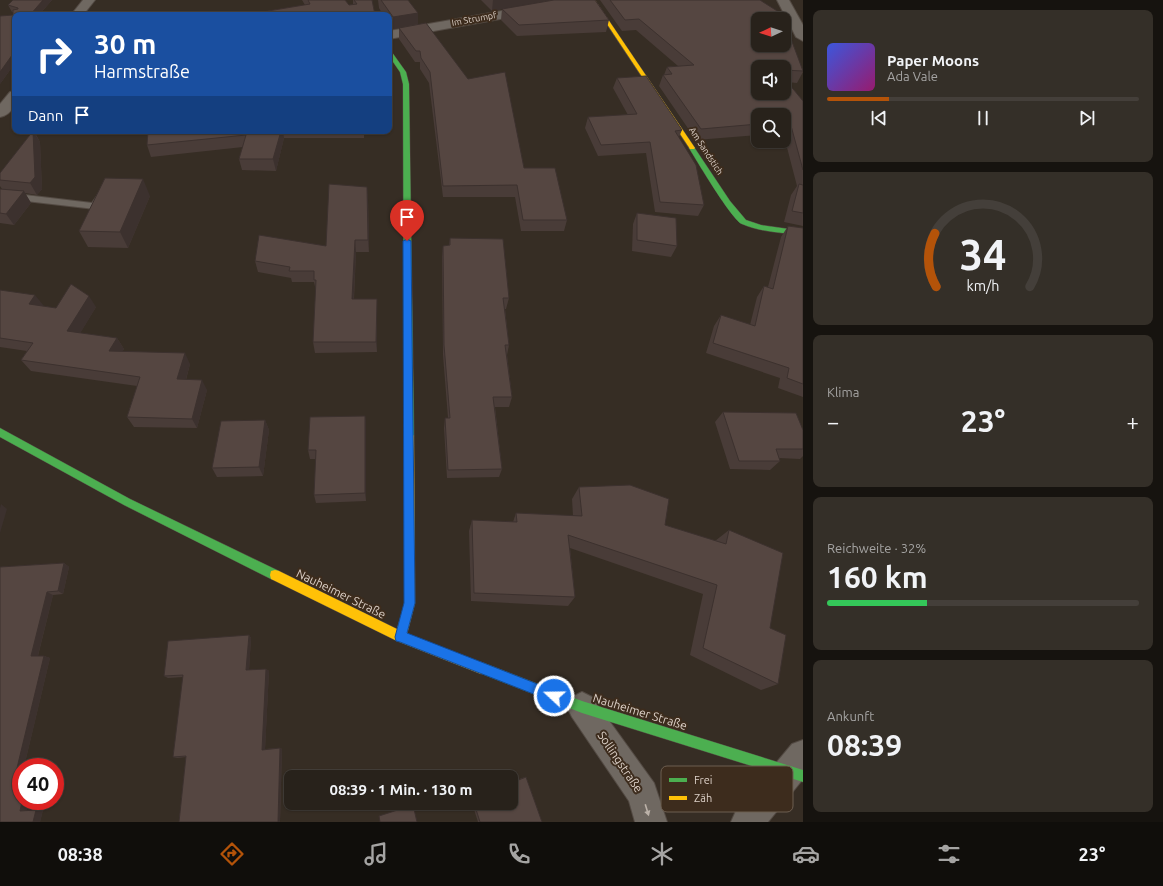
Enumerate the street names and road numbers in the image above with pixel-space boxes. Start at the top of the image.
street label: Im Strumpf [451,10,498,28]
street label: Am Sandstich [687,125,725,177]
street label: Nauheimer Straße [294,566,388,621]
street label: Nauheimer Straße [591,691,689,732]
street label: Sollingstraße [595,729,646,795]

